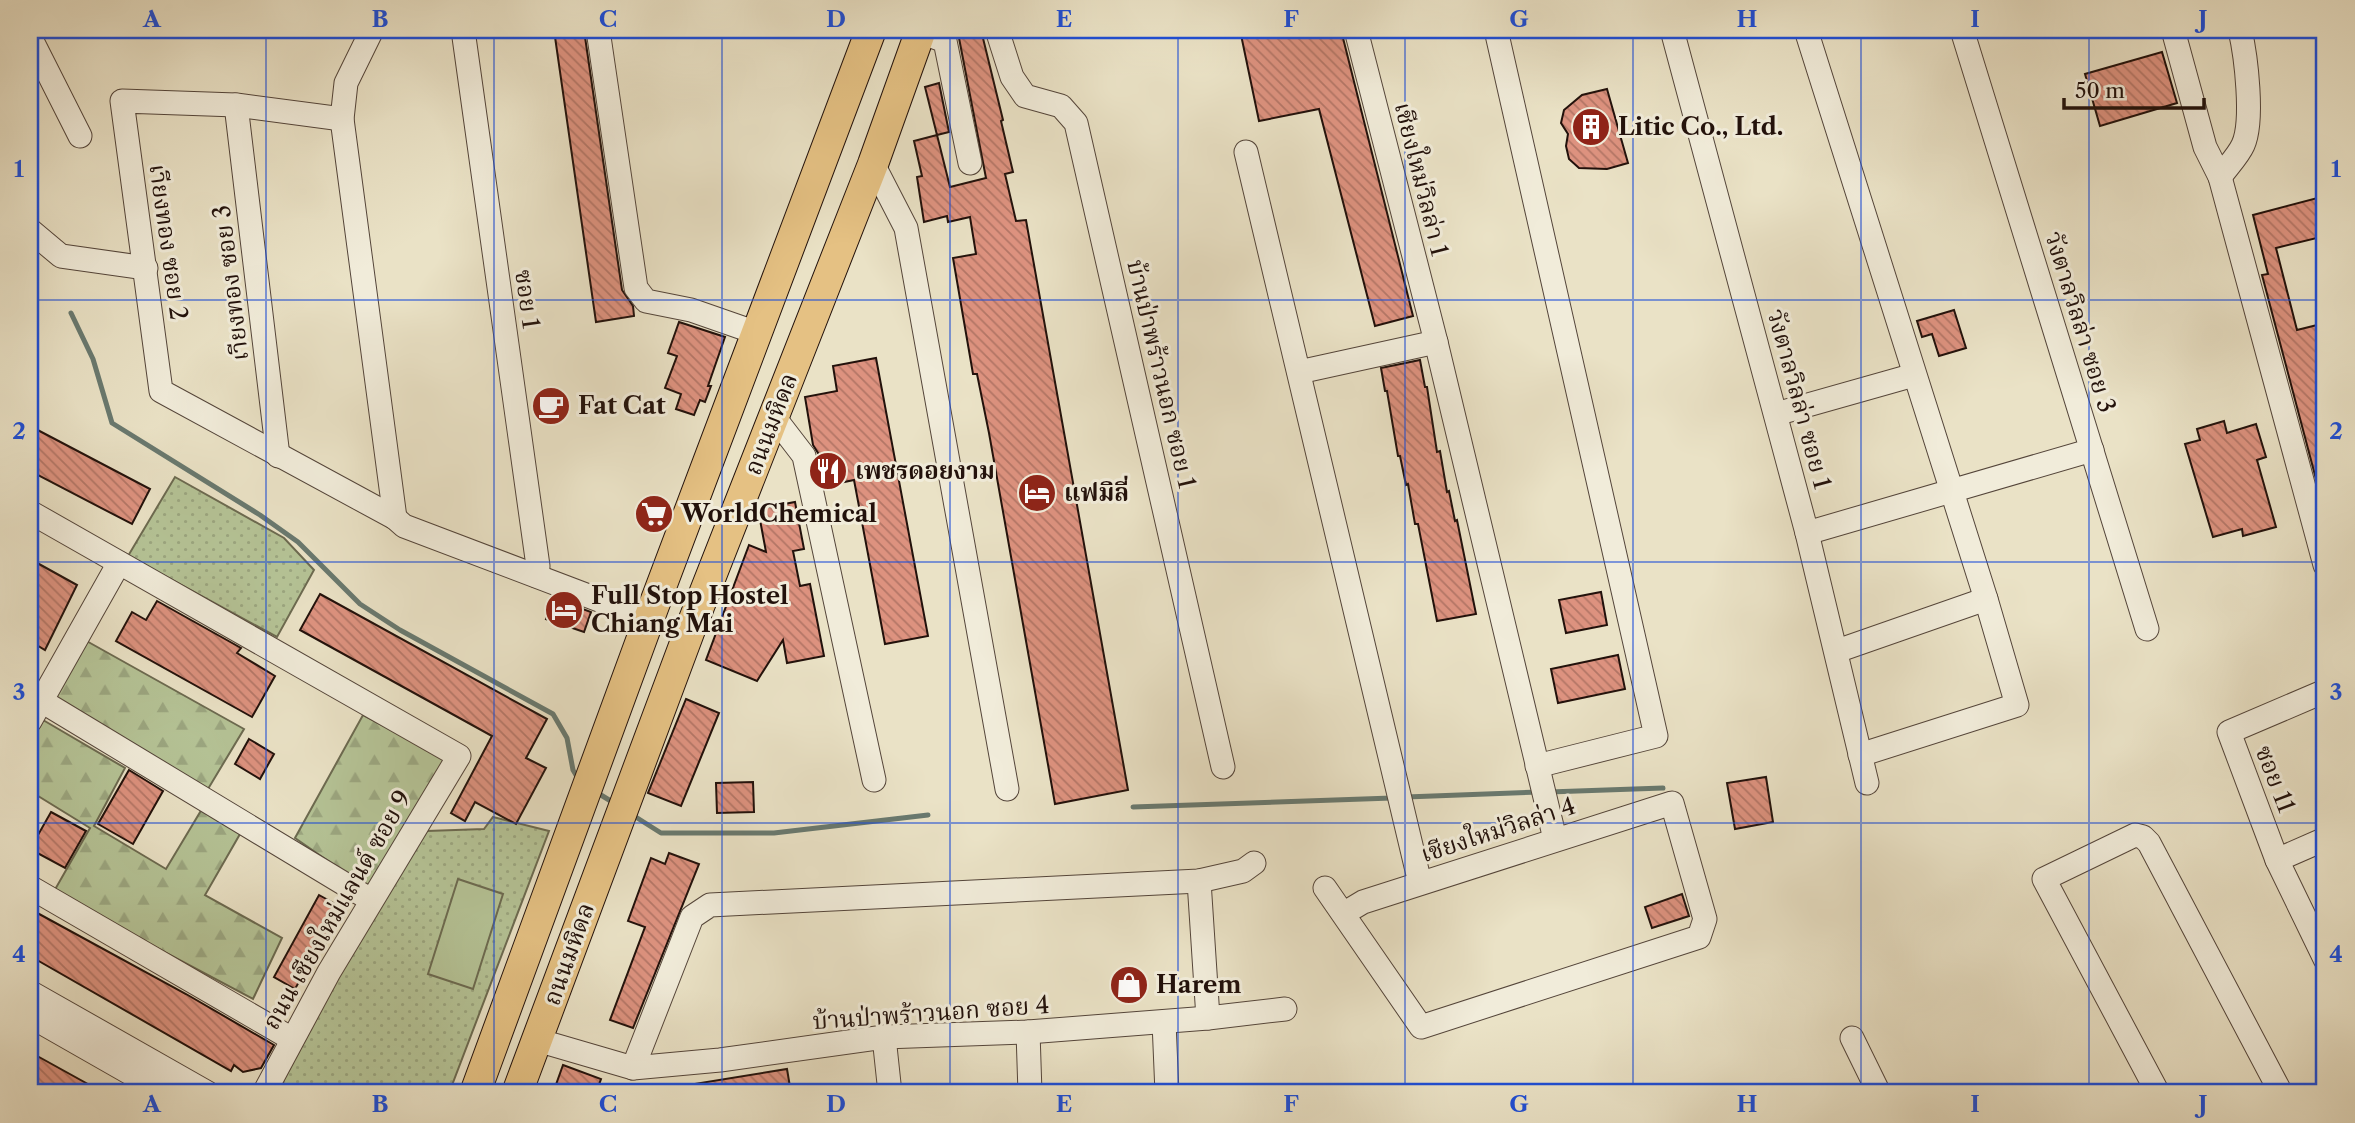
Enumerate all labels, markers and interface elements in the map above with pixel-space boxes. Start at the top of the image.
text: A [142,5,162,33]
text: B [371,5,389,33]
text: C [599,5,617,33]
text: D [826,5,846,33]
text: E [1056,5,1072,33]
text: F [1283,5,1299,33]
text: G [1509,5,1529,33]
text: H [1737,5,1758,33]
text: I [1970,5,1980,33]
text: J [2194,5,2208,33]
scale bar [2064,66,2204,110]
text: 50 m [2075,78,2125,103]
street label: เชียงใหม่วิลล่า 1 [1388,98,1457,259]
building icon: Litic Co., Ltd. [1570,106,1612,148]
place label: Litic Co., Ltd. [1618,112,1783,141]
text: 1 [14,155,25,183]
text: 1 [2331,155,2342,183]
street label: เาียงทอง ซอย 2 [143,162,194,322]
street label: เาียงทอง ซอย 3 [207,203,254,363]
street label: วังตาลวิลล่า ซอย 3 [2039,228,2122,416]
street label: บ้านป่าพร้าวนอก ซอย 1 [1121,257,1202,491]
street label: ซอย 1 [509,268,546,330]
street label: วังตาลวิลล่า ซอย 1 [1762,306,1837,492]
street label: ถนนมหิดล [738,369,803,479]
cafe icon: Fat Cat [530,385,572,427]
place label: Fat Cat [578,391,666,420]
text: 2 [12,417,26,445]
text: 2 [2329,417,2343,445]
restaurant icon: เพชรดอยงาม [807,450,849,492]
place label: เพชรดอยงาม [855,456,995,485]
hotel icon: แฟมิลี่ [1016,472,1058,514]
place label: แฟมิลี่ [1064,475,1129,507]
supermarket icon: WorldChemical [633,493,675,535]
place label: WorldChemical [680,499,877,528]
place label: Full Stop Hostel Chiang Mai [591,581,789,638]
hotel icon: Full Stop Hostel Chiang Mai [543,589,585,631]
text: 3 [13,678,26,706]
text: 3 [2330,678,2343,706]
street label: ซอย 11 [2249,741,2301,816]
street label: ถนน เชียงใหม่แลนด์ ซอย 9 [254,783,417,1035]
street label: เชียงใหม่วิลล่า 4 [1416,788,1579,868]
street label: ถนนมหิดล [537,899,600,1009]
text: 4 [12,940,26,968]
text: 4 [2329,940,2343,968]
shop icon: Harem [1108,964,1150,1006]
place label: Harem [1156,970,1241,999]
street label: บ้านป่าพร้าวนอก ซอย 4 [812,990,1050,1035]
text: A [142,1090,162,1118]
text: B [371,1090,389,1118]
text: C [599,1090,617,1118]
text: D [826,1090,846,1118]
text: E [1056,1090,1072,1118]
text: F [1283,1090,1299,1118]
text: G [1509,1090,1529,1118]
text: H [1737,1090,1758,1118]
text: I [1970,1090,1980,1118]
text: J [2194,1090,2208,1118]

